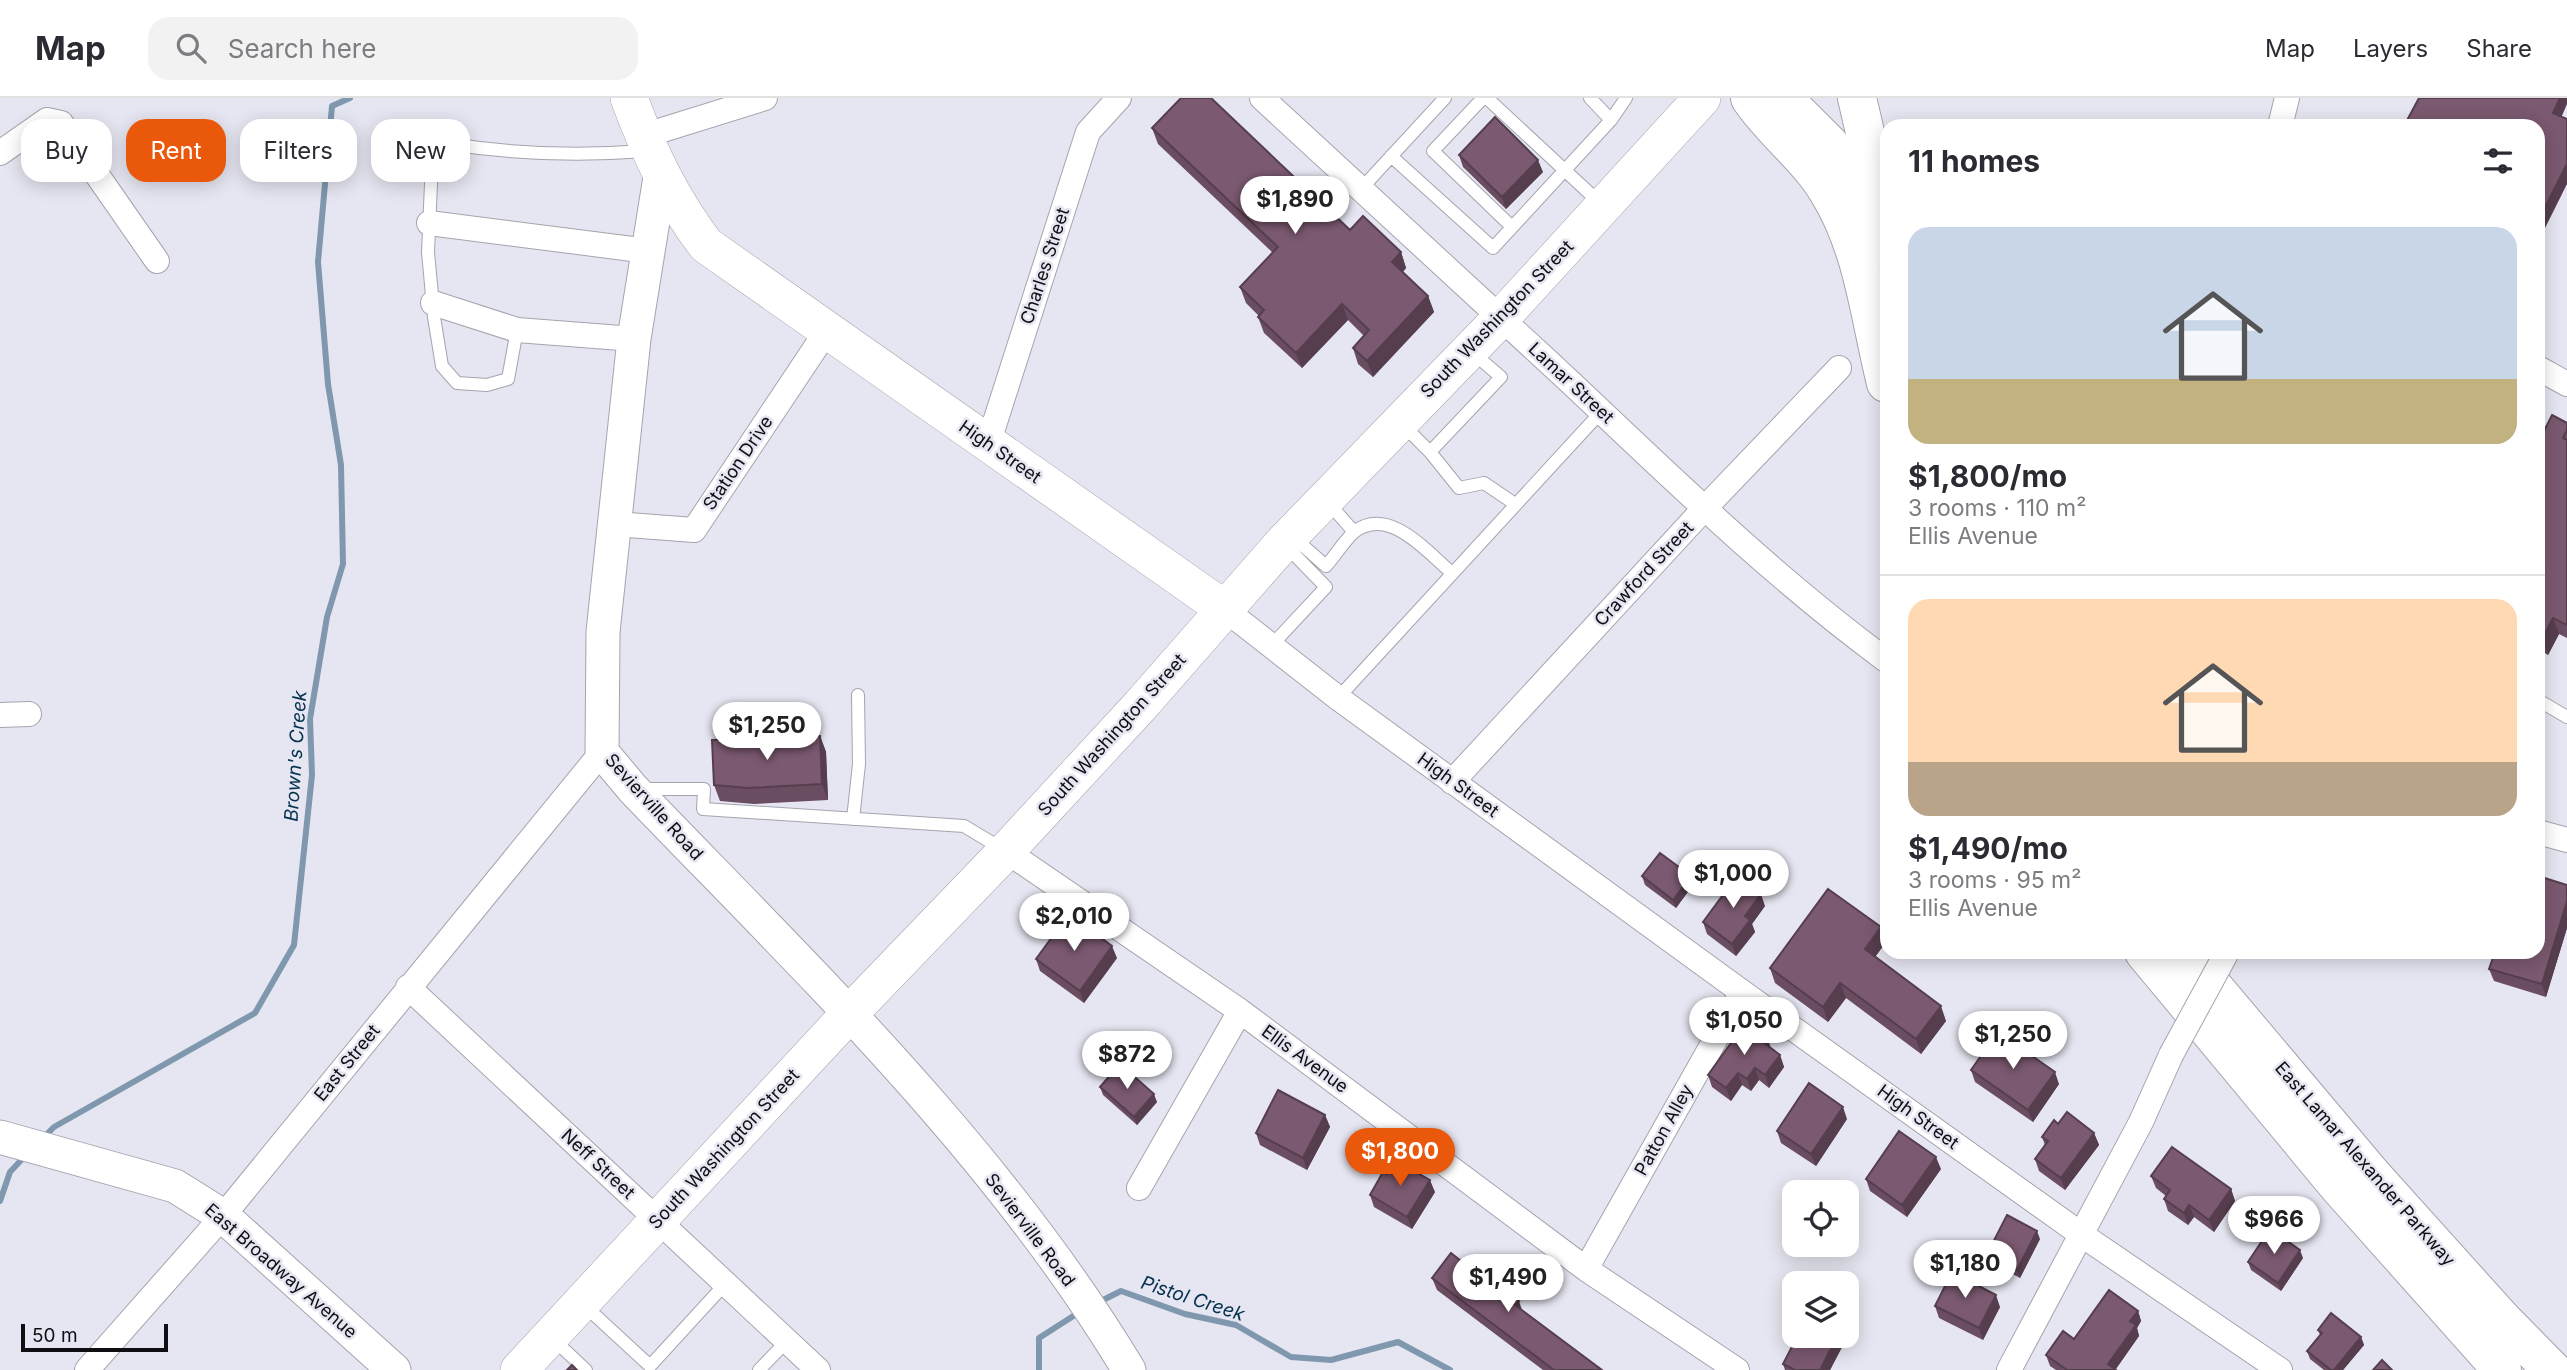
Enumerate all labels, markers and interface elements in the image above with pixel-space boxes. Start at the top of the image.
search box [148,17,638,80]
text: Map [35,28,106,68]
icon: search [172,29,210,67]
text: Search here [228,33,376,64]
text: Map [2265,34,2315,63]
text: Layers [2353,34,2428,63]
text: Share [2466,34,2532,63]
chip: Buy [21,119,112,182]
chip: Rent [126,119,226,182]
chip: Filters [240,119,357,182]
chip: New [371,119,470,182]
icon: filters [2479,142,2517,180]
text: 11 homes [1908,143,2040,179]
pin: $1,890 [1238,176,1352,236]
text: $1,890 [1256,185,1334,213]
street label: Charles Street [1016,205,1073,327]
street label: South Washington Street [1416,236,1577,402]
icon: home [2150,273,2276,399]
street label: Lamar Street [1524,338,1618,427]
street label: Station Drive [698,412,777,514]
street label: High Street [955,416,1045,488]
text: $1,800/mo [1908,458,2067,494]
text: 3 rooms · 110 m² [1908,494,2086,522]
street label: Crawford Street [1590,517,1697,630]
text: Ellis Avenue [1908,522,2038,550]
icon: home [2150,645,2276,771]
street label: South Washington Street [1033,649,1190,820]
water label: Brown's Creek [279,689,312,822]
pin: $1,250 [710,702,824,762]
text: $1,250 [728,711,806,739]
street label: High Street [1414,748,1503,821]
street label: Sevierville Road [601,749,708,864]
text: $1,490/mo [1908,830,2068,866]
pin: $1,000 [1676,850,1790,910]
text: $1,000 [1694,859,1772,887]
text: 3 rooms · 95 m² [1908,866,2081,894]
pin: $2,010 [1017,894,1131,953]
text: Ellis Avenue [1908,894,2038,922]
text: $2,010 [1035,902,1113,930]
pin: $1,050 [1687,998,1801,1057]
text: $1,050 [1705,1006,1783,1034]
pin: $1,250 [1956,1012,2070,1071]
street label: East Street [309,1020,384,1105]
street label: Ellis Avenue [1258,1020,1353,1097]
text: $1,250 [1974,1020,2052,1048]
pin: $872 [1086,1032,1168,1091]
text: $872 [1098,1040,1156,1068]
street label: East Lamar Alexander Parkway [2271,1057,2460,1270]
street label: South Washington Street [644,1064,803,1233]
street label: High Street [1874,1080,1963,1153]
street label: Patton Alley [1630,1081,1697,1179]
street label: Neff Street [557,1124,639,1203]
pin: $1,800 [1343,1128,1457,1188]
text: $1,800 [1361,1137,1439,1165]
street label: Sevierville Road [981,1169,1080,1290]
map controls [1782,1180,1859,1348]
button: locate [1782,1180,1859,1257]
pin: $966 [2233,1196,2315,1256]
street label: East Broadway Avenue [201,1199,362,1342]
text: $966 [2244,1205,2304,1233]
pin: $1,180 [1908,1240,2022,1300]
text: $1,180 [1930,1249,2000,1277]
pin: $1,490 [1451,1254,1565,1314]
text: $1,490 [1469,1263,1547,1291]
water label: Pistol Creek [1138,1271,1248,1326]
button: layers [1782,1271,1859,1348]
scale bar [21,1321,168,1353]
text: 50 m [32,1324,78,1347]

